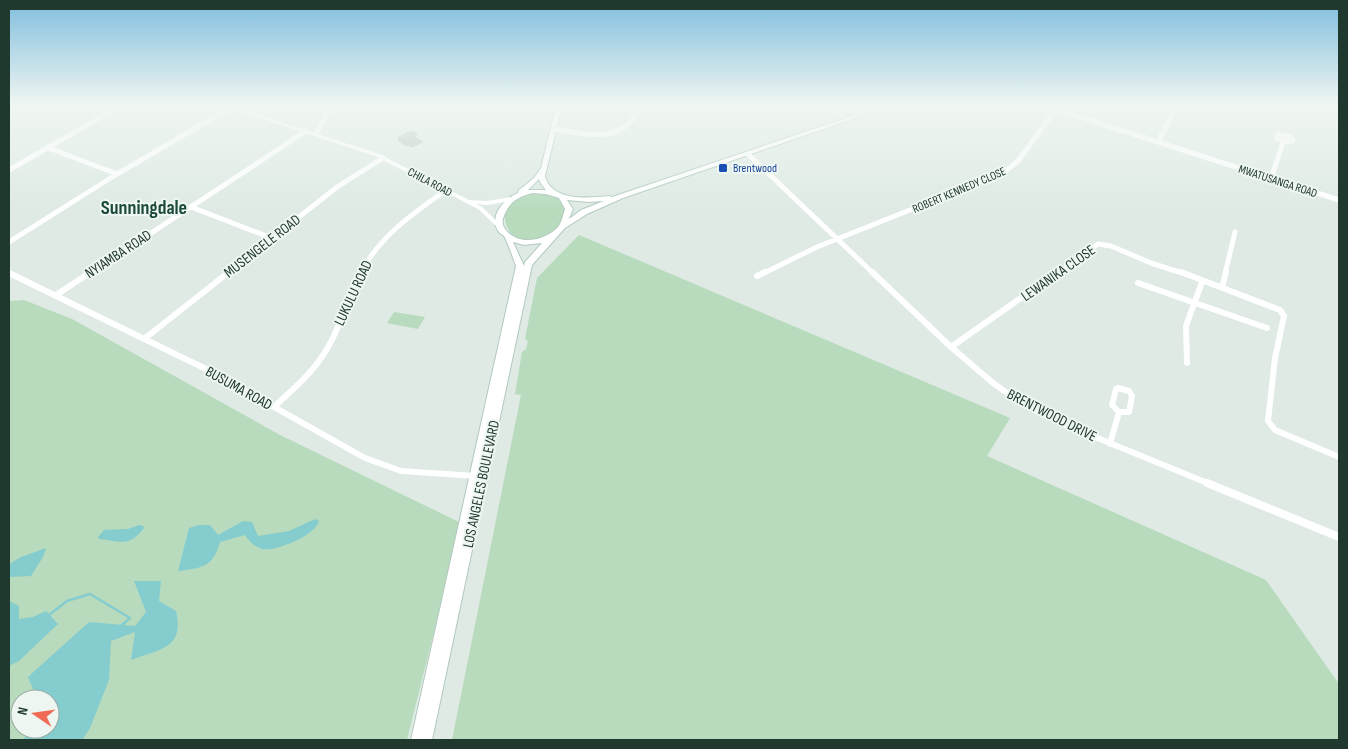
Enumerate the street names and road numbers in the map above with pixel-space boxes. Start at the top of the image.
street label: MWATUSANGA ROAD [1237,162,1319,201]
street label: CHILA ROAD [405,164,455,200]
street label: ROBERT KENNEDY CLOSE [910,164,1008,217]
street label: MUSENGELE ROAD [220,210,305,282]
street label: NYIAMBA ROAD [81,226,155,283]
street label: LEWANIKA CLOSE [1017,241,1099,306]
street label: LUKULU ROAD [330,257,377,329]
street label: BUSUMA ROAD [202,362,276,415]
street label: BRENTWOOD DRIVE [1004,385,1100,446]
street label: LOS ANGELES BOULEVARD [459,419,504,550]

